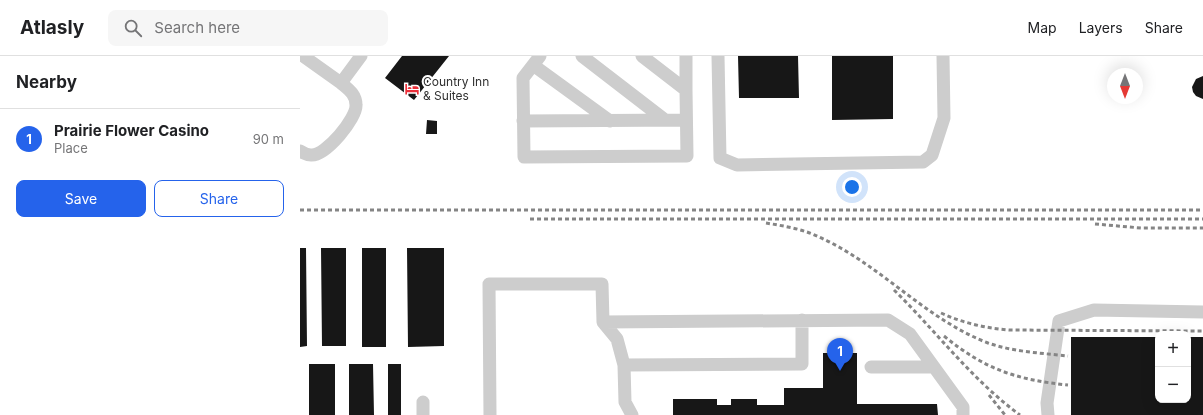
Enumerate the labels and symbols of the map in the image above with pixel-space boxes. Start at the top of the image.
north arrow [1107,68,1143,104]
place label: Country Inn & Suites [423,74,489,103]
hotel icon: Country Inn & Suites [404,81,420,97]
your location [842,177,862,197]
pin: 1 [827,338,853,371]

